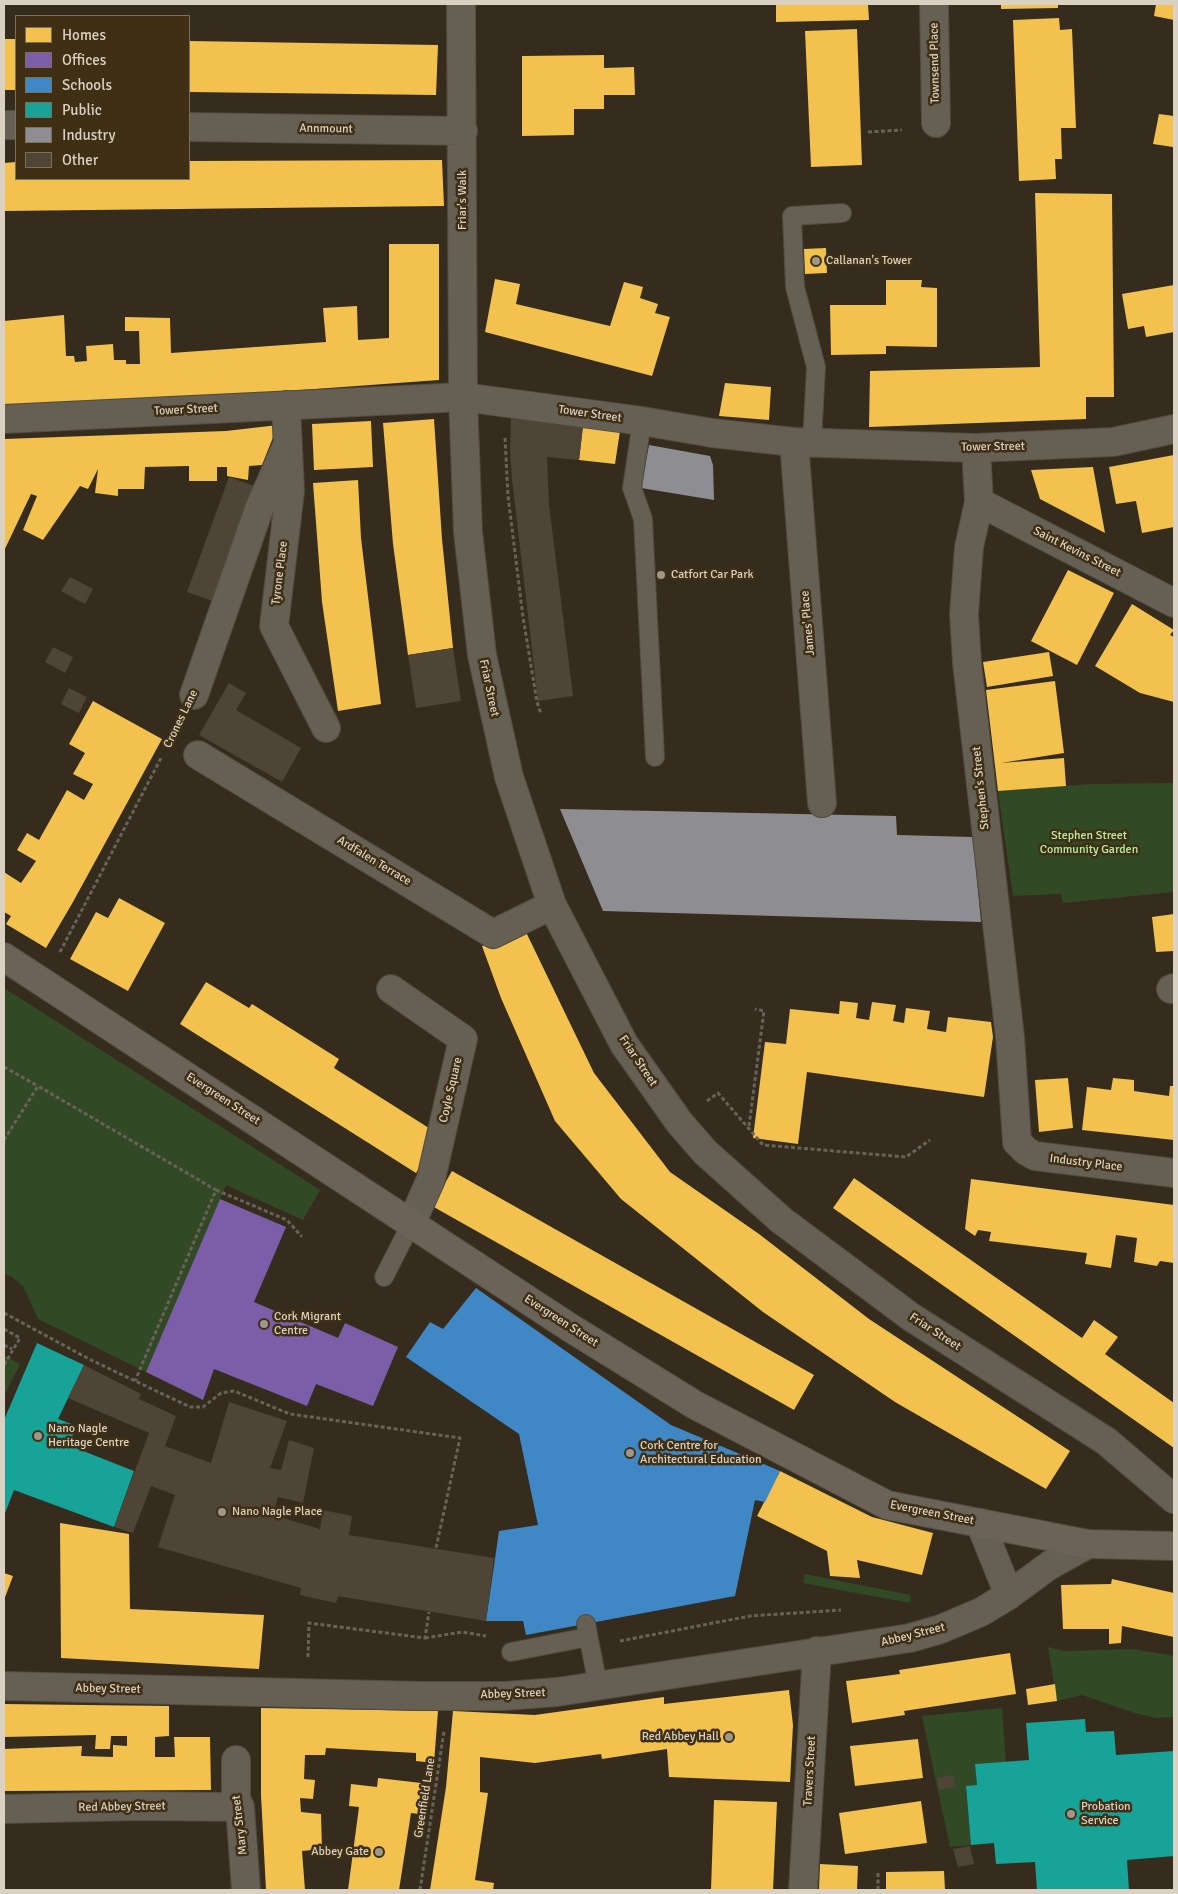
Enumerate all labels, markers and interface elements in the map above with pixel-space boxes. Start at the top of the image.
legend [15,15,190,180]
street label: Townsend Place [927,22,943,104]
text: Homes [62,26,106,44]
text: Offices [62,51,106,69]
text: Schools [62,76,112,94]
text: Public [62,101,102,119]
street label: Annmount [299,121,353,137]
text: Industry [62,126,115,144]
text: Other [62,151,98,169]
street label: Friar's Walk [456,170,470,230]
place label: Callanan's Tower [826,254,912,268]
marker: Callanan's Tower [810,255,822,267]
street label: Tower Street [154,401,218,419]
street label: Tower Street [557,402,623,426]
street label: Tower Street [961,439,1025,455]
street label: Saint Kevins Street [1031,524,1123,580]
street label: Tyrone Place [269,540,291,606]
place label: Catfort Car Park [671,568,754,582]
marker: Catfort Car Park [655,569,667,581]
street label: James' Place [798,590,818,656]
street label: Friar Street [476,658,502,718]
street label: Crones Lane [161,688,201,750]
street label: Stephen's Street [969,746,993,830]
park label: Stephen Street Community Garden [1040,829,1138,857]
street label: Ardfalen Terrace [334,833,414,889]
street label: Friar Street [616,1033,660,1089]
street label: Coyle Square [436,1056,466,1124]
street label: Evergreen Street [183,1070,263,1128]
street label: Industry Place [1049,1151,1123,1175]
street label: Evergreen Street [521,1292,601,1350]
place label: Cork Migrant Centre [274,1310,341,1338]
street label: Friar Street [907,1310,963,1354]
marker: Cork Migrant Centre [258,1318,270,1330]
place label: Nano Nagle Heritage Centre [48,1422,129,1450]
marker: Nano Nagle Heritage Centre [32,1430,44,1442]
place label: Cork Centre for Architectural Education [640,1439,762,1467]
marker: Cork Centre for Architectural Education [624,1447,636,1459]
street label: Evergreen Street [889,1498,975,1528]
place label: Nano Nagle Place [232,1505,322,1519]
marker: Nano Nagle Place [216,1506,228,1518]
street label: Abbey Street [880,1620,946,1650]
street label: Abbey Street [75,1681,141,1697]
street label: Abbey Street [480,1686,546,1702]
place label: Red Abbey Hall [642,1730,719,1744]
marker: Red Abbey Hall [723,1731,735,1743]
street label: Travers Street [801,1735,819,1807]
street label: Greenfield Lane [412,1757,438,1839]
street label: Mary Street [229,1794,251,1856]
street label: Red Abbey Street [78,1799,166,1815]
place label: Probation Service [1081,1800,1131,1828]
marker: Probation Service [1065,1808,1077,1820]
place label: Abbey Gate [311,1845,369,1859]
marker: Abbey Gate [373,1846,385,1858]

